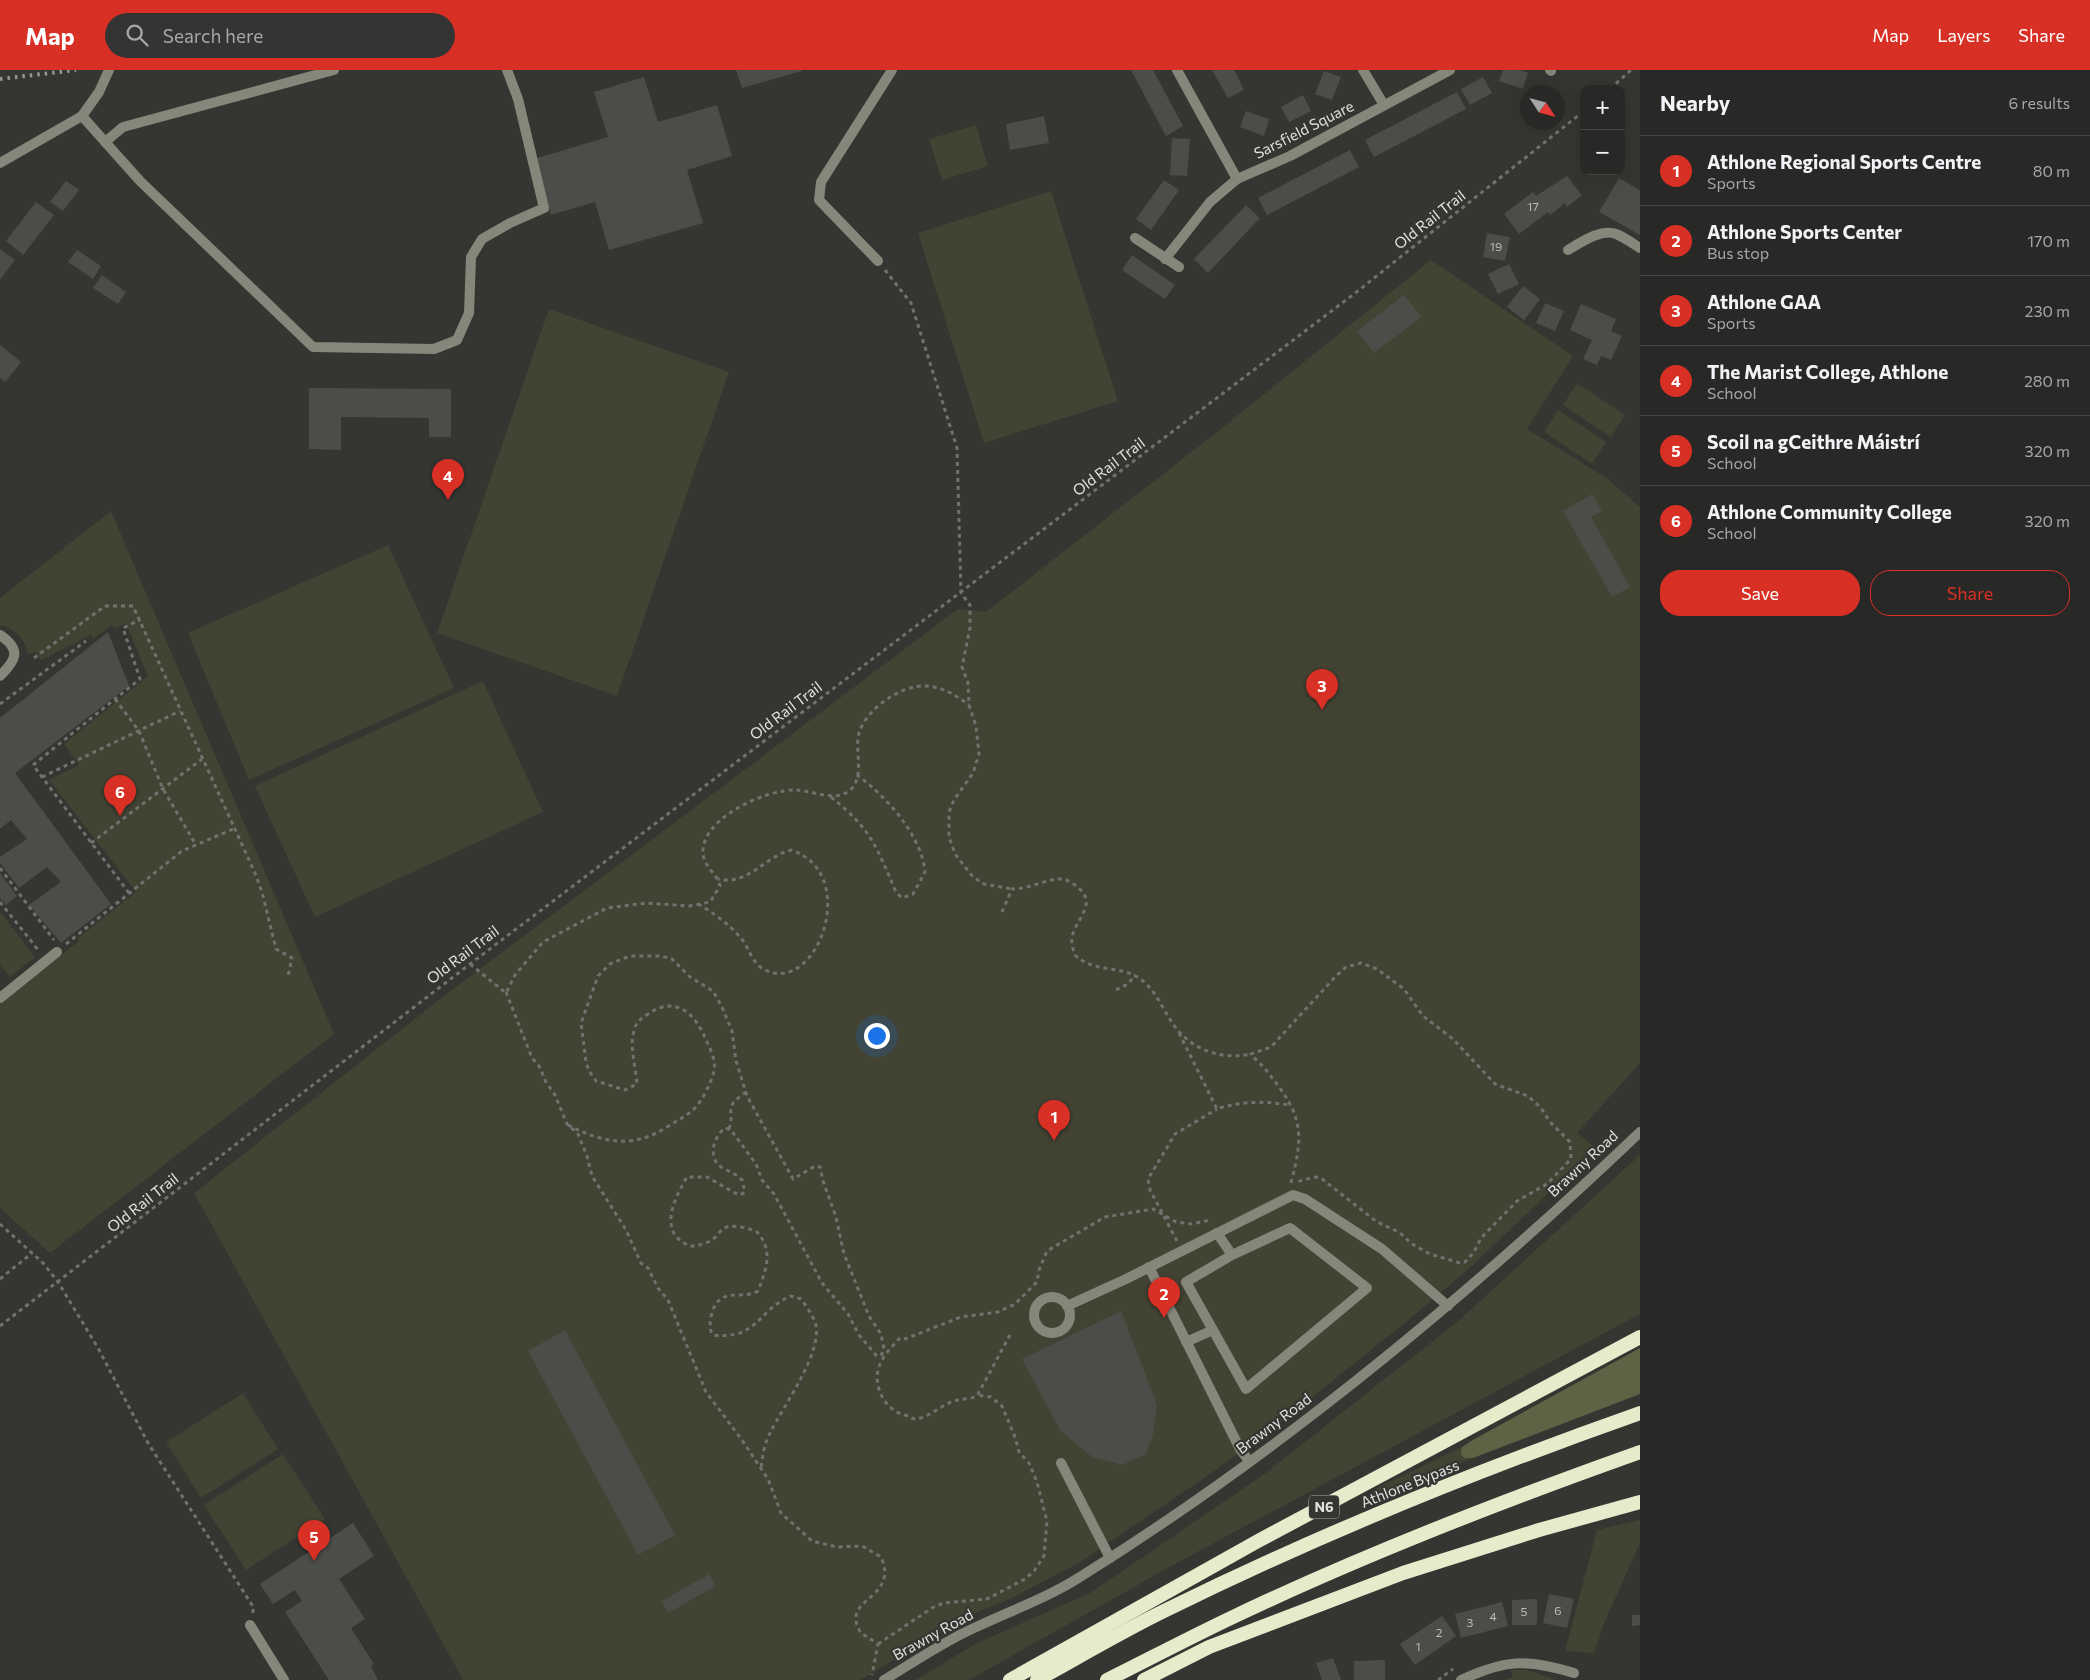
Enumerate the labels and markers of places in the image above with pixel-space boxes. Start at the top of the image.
pin: 4 [432,459,464,500]
pin: 3 [1306,669,1338,710]
pin: 6 [104,775,136,816]
pin: 1 [1038,1100,1070,1141]
pin: 2 [1148,1277,1180,1318]
pin: 5 [298,1520,330,1561]

